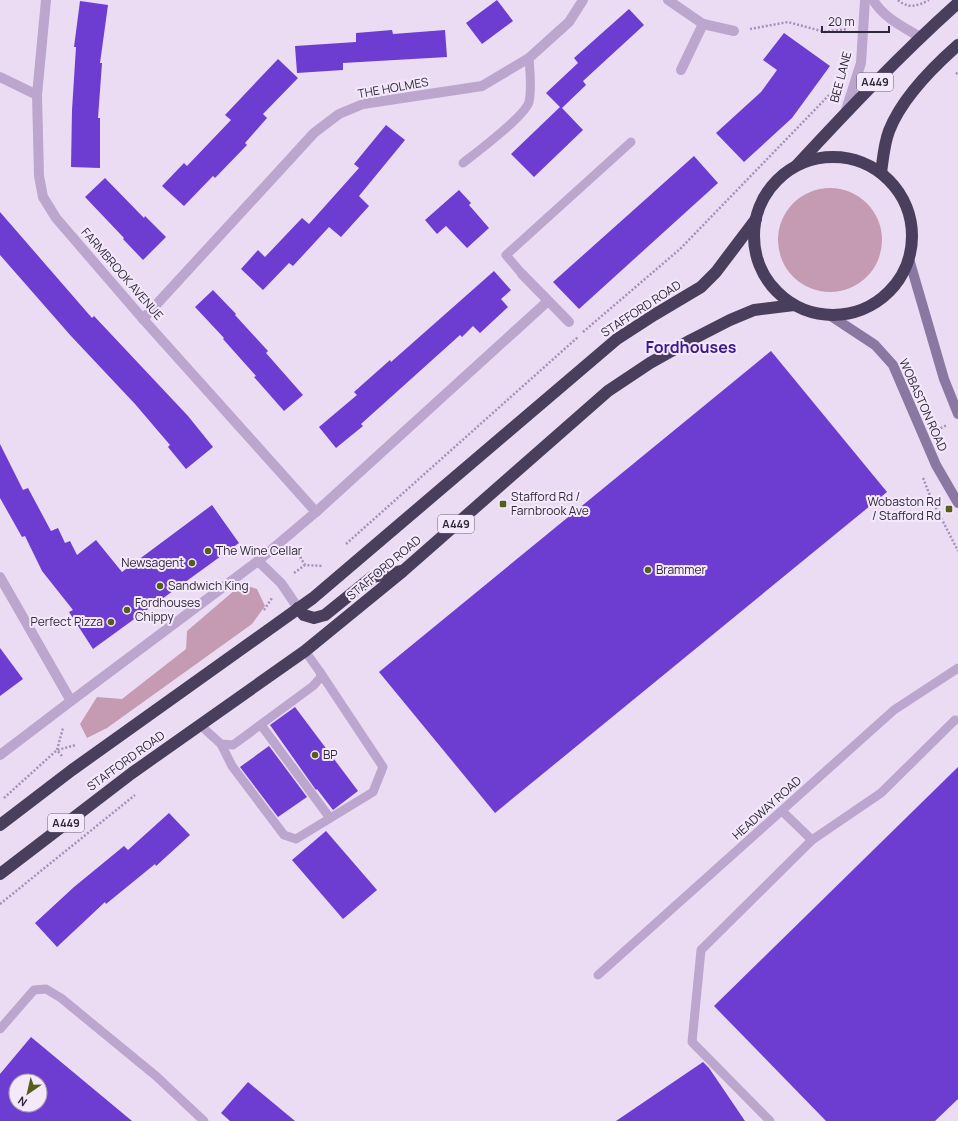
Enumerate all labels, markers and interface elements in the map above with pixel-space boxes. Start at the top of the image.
scale bar [822,8,889,34]
text: 20 m [828,13,855,30]
street label: BEE LANE [826,49,856,104]
street label: THE HOLMES [356,73,430,102]
road number: A449 [857,73,893,91]
street label: FARMBROOK AVENUE [78,224,167,324]
street label: STAFFORD ROAD [597,276,684,341]
district label: Fordhouses [646,336,737,358]
street label: WOBASTON ROAD [895,356,952,454]
place label: Stafford Rd / Farnbrook Ave [511,488,589,519]
place label: Wobaston Rd / Stafford Rd [867,493,941,524]
marker: Stafford Rd / Farnbrook Ave [498,499,508,509]
marker: Wobaston Rd / Stafford Rd [944,504,954,514]
road number: A449 [438,515,474,533]
street label: STAFFORD ROAD [343,531,425,604]
place label: The Wine Cellar [216,542,303,559]
marker: The Wine Cellar [203,546,213,556]
place label: Newsagent [121,554,184,571]
marker: Newsagent [187,558,197,568]
place label: Brammer [656,561,706,578]
marker: Brammer [643,565,653,575]
place label: Sandwich King [168,577,249,594]
marker: Sandwich King [155,581,165,591]
place label: Fordhouses Chippy [135,594,200,625]
marker: Fordhouses Chippy [122,605,132,615]
place label: Perfect Pizza [31,613,103,630]
marker: Perfect Pizza [106,617,116,627]
street label: STAFFORD ROAD [83,727,168,795]
place label: BP [323,746,338,763]
marker: BP [310,750,320,760]
street label: HEADWAY ROAD [728,772,805,843]
road number: A449 [48,814,84,832]
north arrow [8,1073,48,1113]
text: N [15,1093,30,1110]

